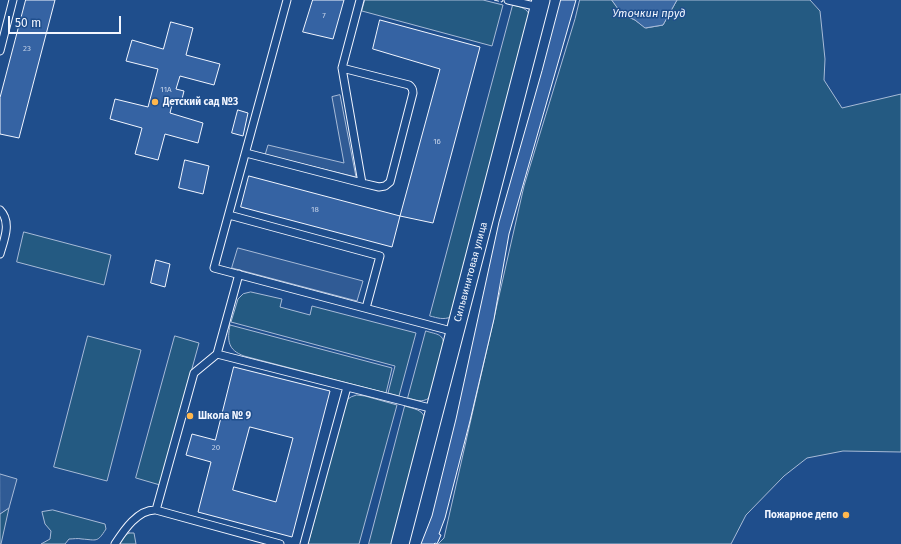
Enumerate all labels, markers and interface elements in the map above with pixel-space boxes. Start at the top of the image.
water label: Уточкин пруд [613,7,685,21]
scale bar [10,8,123,34]
house number: 7 [322,11,326,21]
text: 50 m [15,16,41,30]
house number: 23 [23,44,31,54]
house number: 11А [160,85,172,95]
place label: Детский сад №3 [163,96,238,108]
marker: Детский сад №3 [150,97,160,107]
house number: 16 [433,137,441,147]
house number: 18 [311,205,319,215]
street label: Сильвинитовая улица [452,221,490,323]
place label: Школа № 9 [198,410,251,422]
marker: Школа № 9 [185,411,195,421]
house number: 20 [212,443,220,453]
place label: Пожарное депо [764,509,838,521]
marker: Пожарное депо [841,510,851,520]

